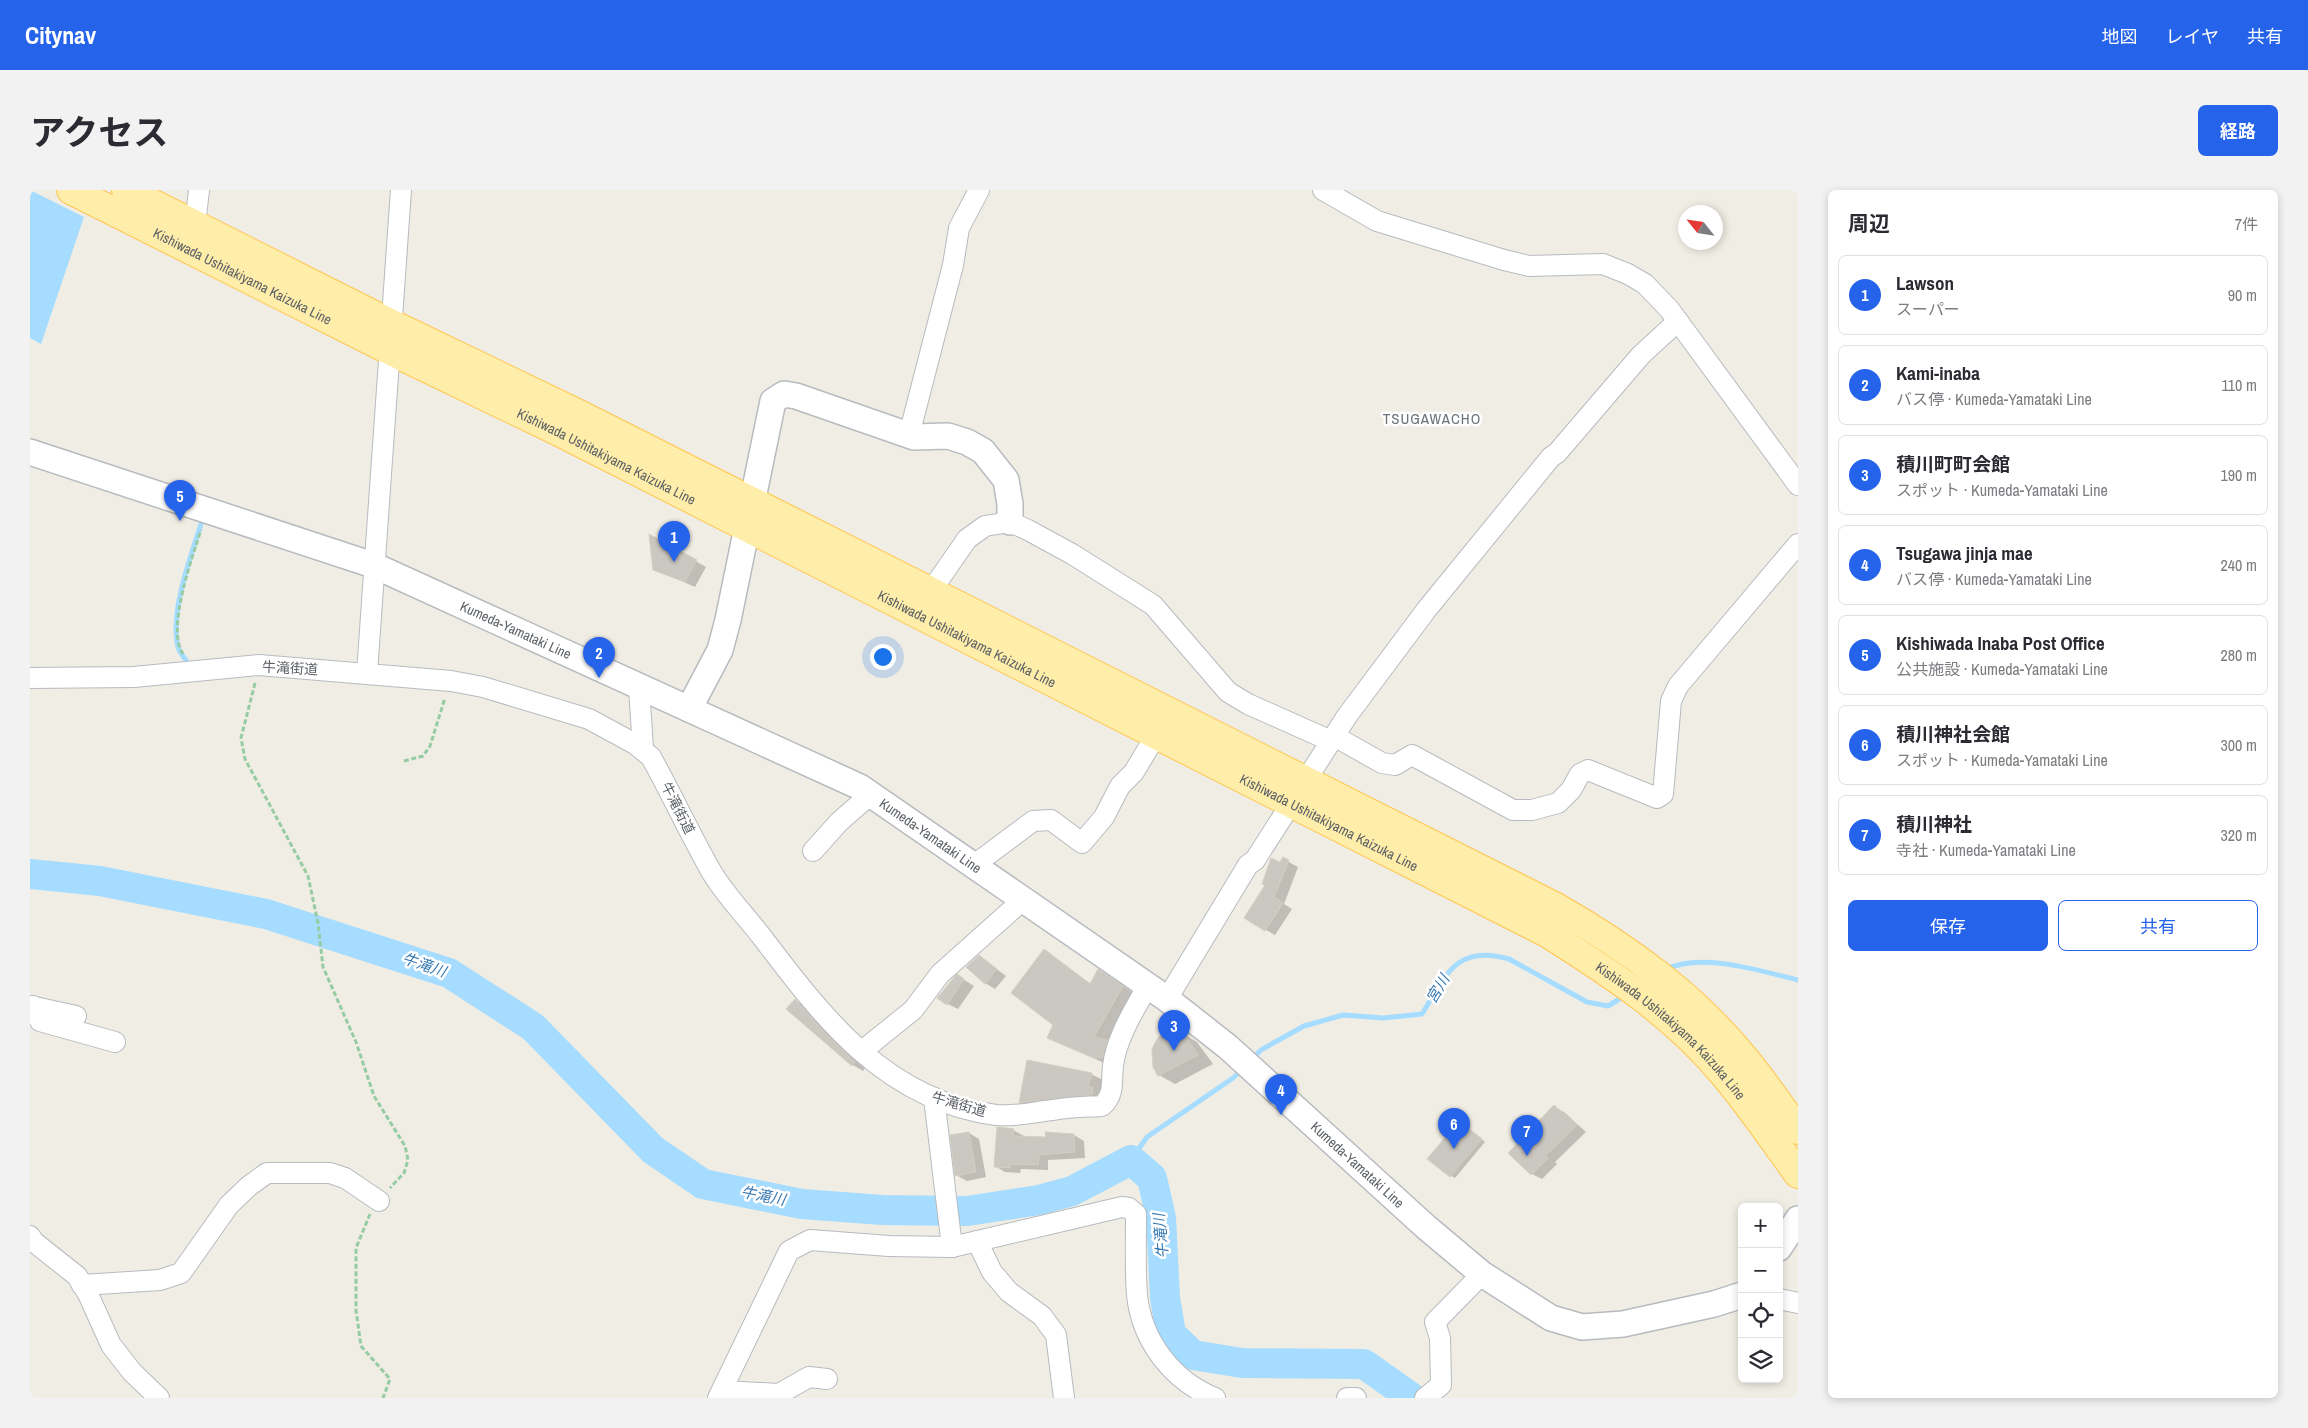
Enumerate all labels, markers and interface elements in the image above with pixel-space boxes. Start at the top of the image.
text: Citynav [25,19,96,51]
text: 地図 [2102,24,2138,49]
text: レイヤ [2166,24,2219,49]
text: 共有 [2247,24,2283,49]
button: 経路 [2198,105,2278,156]
text: アクセス [30,109,168,156]
north arrow [1678,205,1723,250]
text: 周辺 [1848,209,1890,238]
text: 7件 [2235,213,2258,235]
street label: Kishiwada Ushitakiyama Kaizuka Line [150,224,335,329]
text: Lawson [1896,270,1954,296]
text: 1 [1861,284,1869,306]
text: 90 m [2228,284,2257,306]
text: スーパー [1896,298,1960,320]
text: Kami-inaba [1896,360,1980,386]
text: 2 [1861,374,1869,396]
text: 110 m [2221,374,2257,396]
text: バス停 · Kumeda-Yamataki Line [1896,388,2092,410]
street label: Kishiwada Ushitakiyama Kaizuka Line [514,404,699,509]
district label: TSUGAWACHO [1383,408,1481,429]
text: 積川町町会館 [1896,451,2010,477]
text: 3 [1861,464,1869,486]
text: 190 m [2221,464,2257,486]
text: スポット · Kumeda-Yamataki Line [1896,479,2108,501]
pin: 5 [164,480,196,521]
pin: 1 [658,521,690,562]
text: Tsugawa jinja mae [1896,540,2033,566]
text: 4 [1861,554,1869,576]
text: 240 m [2221,554,2257,576]
text: バス停 · Kumeda-Yamataki Line [1896,568,2092,590]
street label: Kishiwada Ushitakiyama Kaizuka Line [875,586,1059,691]
street label: Kumeda-Yamataki Line [457,597,574,663]
text: Kishiwada Inaba Post Office [1896,630,2105,656]
pin: 2 [583,637,615,678]
your location [870,644,896,670]
text: 5 [1861,644,1869,666]
text: 280 m [2221,644,2257,666]
street label: 牛滝街道 [262,658,318,678]
text: 公共施設 · Kumeda-Yamataki Line [1896,658,2108,680]
text: 積川神社会館 [1896,721,2010,747]
text: 6 [1861,734,1869,756]
text: 300 m [2221,734,2257,756]
text: スポット · Kumeda-Yamataki Line [1896,749,2108,771]
street label: Kishiwada Ushitakiyama Kaizuka Line [1237,770,1421,875]
street label: 牛滝街道 [657,779,699,837]
street label: Kumeda-Yamataki Line [876,794,985,877]
text: 積川神社 [1896,811,1972,837]
text: 7 [1861,824,1869,846]
text: 320 m [2221,824,2257,846]
text: 寺社 · Kumeda-Yamataki Line [1896,839,2076,861]
button: 保存 [1848,900,2048,951]
button: 共有 [2058,900,2258,951]
water label: 牛滝川 [399,947,451,982]
street label: Kishiwada Ushitakiyama Kaizuka Line [1592,958,1750,1103]
water label: 宮川 [1421,969,1455,1007]
pin: 3 [1158,1010,1190,1051]
pin: 4 [1265,1074,1297,1115]
street label: 牛滝街道 [930,1088,988,1120]
pin: 6 [1438,1108,1470,1149]
pin: 7 [1511,1115,1543,1156]
street label: Kumeda-Yamataki Line [1307,1118,1408,1212]
water label: 牛滝川 [739,1181,789,1210]
map controls [1738,1203,1783,1383]
button: + [1738,1203,1783,1248]
water label: 牛滝川 [1148,1211,1173,1259]
button: − [1738,1248,1783,1293]
button: locate [1738,1293,1783,1338]
button: layers [1738,1338,1783,1383]

